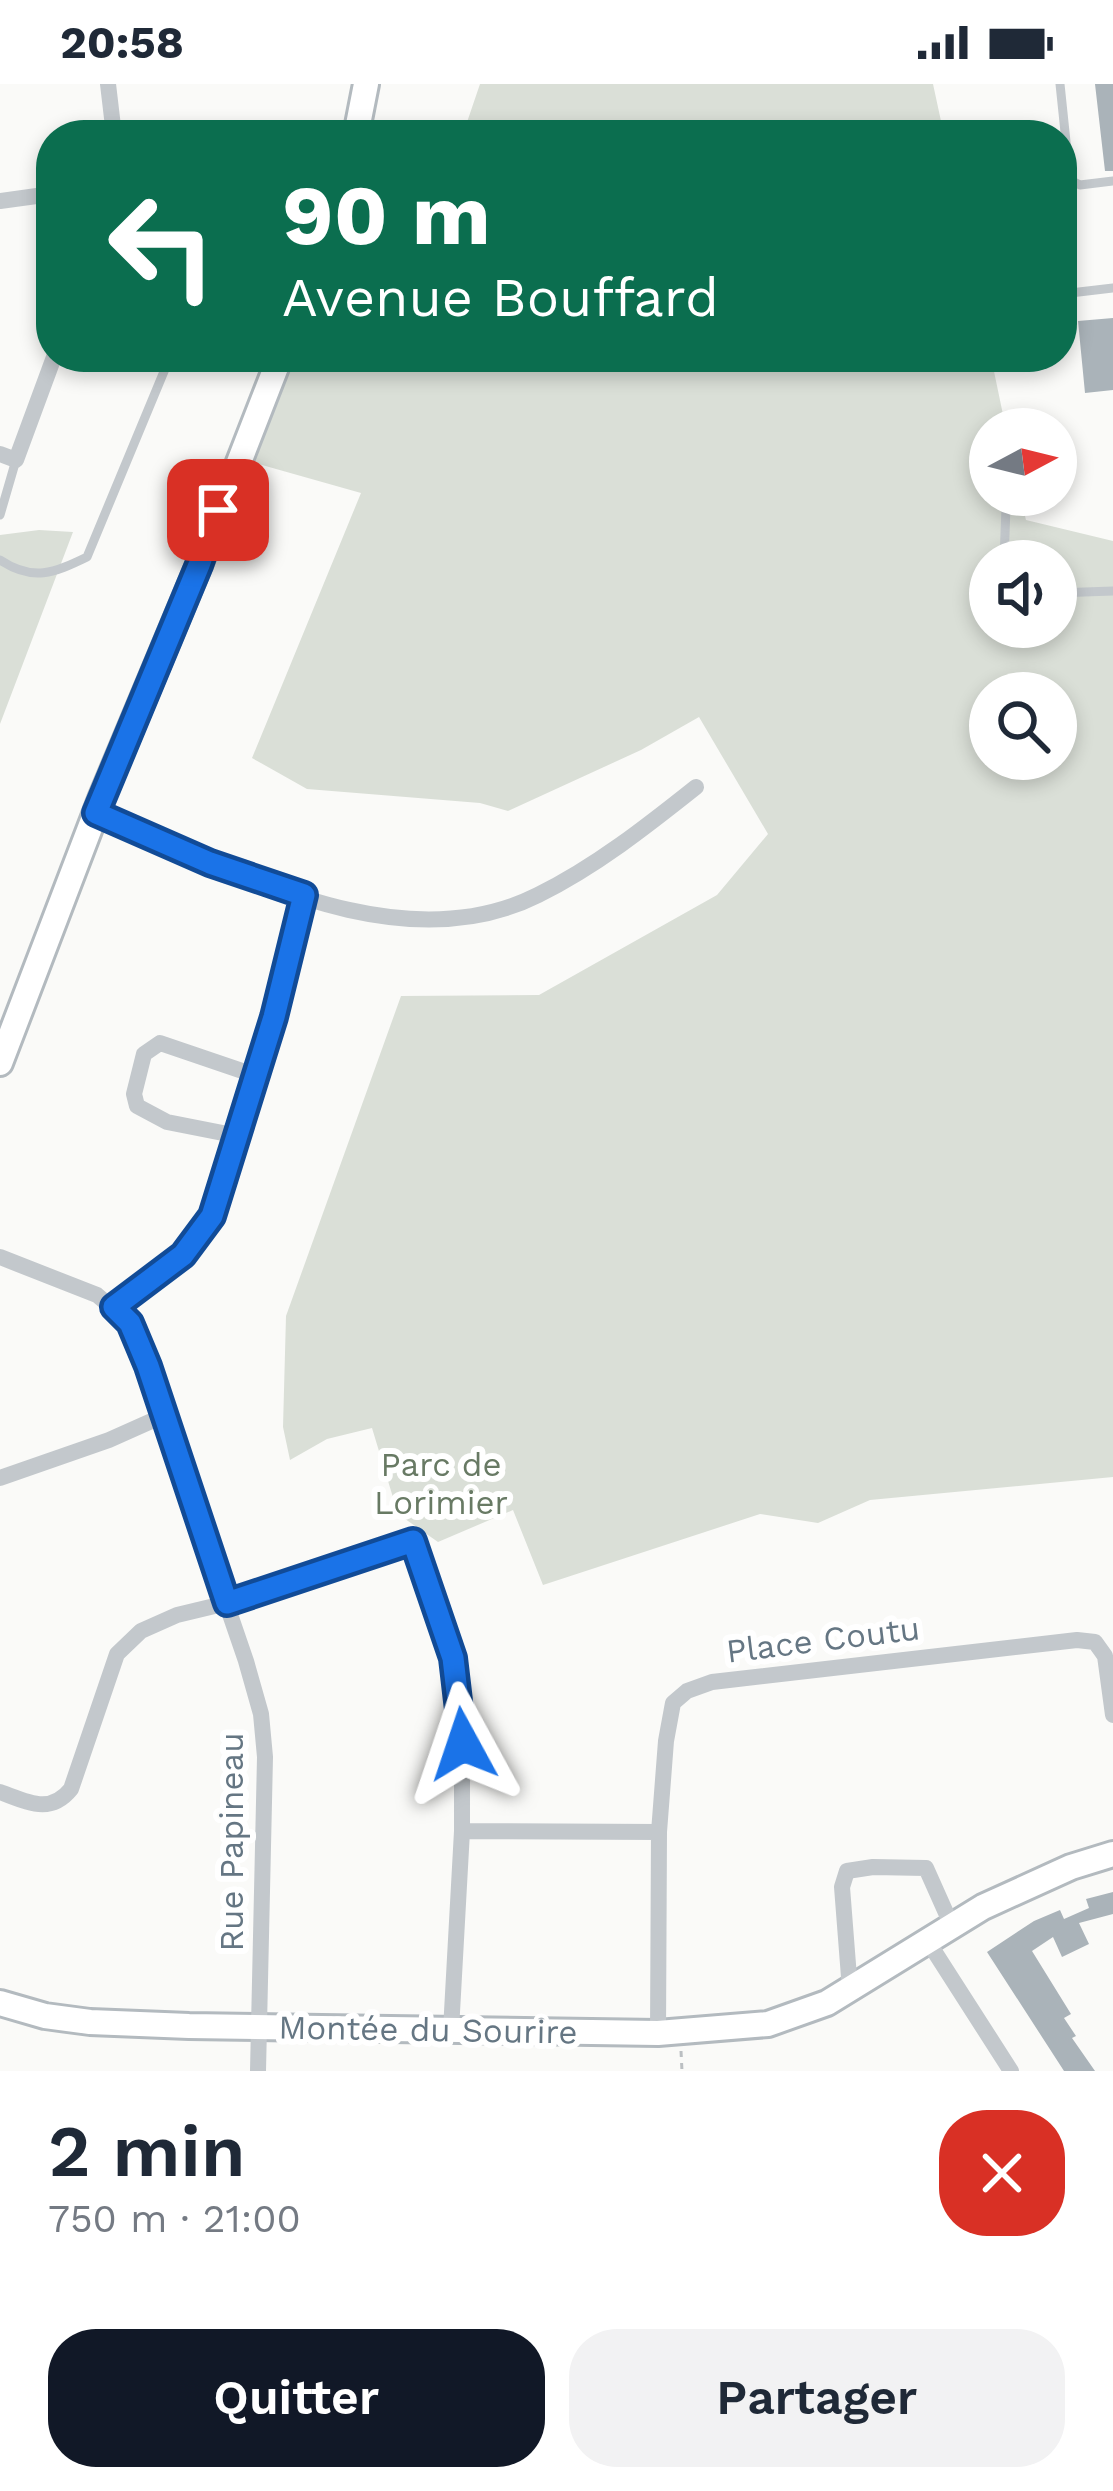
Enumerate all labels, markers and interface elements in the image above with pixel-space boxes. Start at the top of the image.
text: 20:58 [60,16,184,69]
text: 90 m [282,166,491,264]
icon: left [84,168,240,324]
text: Avenue Bouffard [282,266,719,329]
north arrow [969,408,1077,516]
map controls [969,408,1077,780]
pin [167,459,269,561]
icon: arrive [185,477,251,543]
button: sound [969,540,1077,648]
button: search [969,672,1077,780]
park label: Parc de Lorimier [374,1445,508,1522]
street label: Place Coutu [724,1608,922,1671]
position arrow [400,1681,526,1807]
street label: Rue Papineau [212,1732,251,1952]
street label: Montée du Sourire [278,2007,578,2052]
text: 2 min [48,2109,246,2193]
button: close [939,2110,1065,2236]
text: 750 m · 21:00 [48,2196,301,2241]
button: Quitter [48,2329,545,2467]
button: Partager [569,2329,1065,2467]

